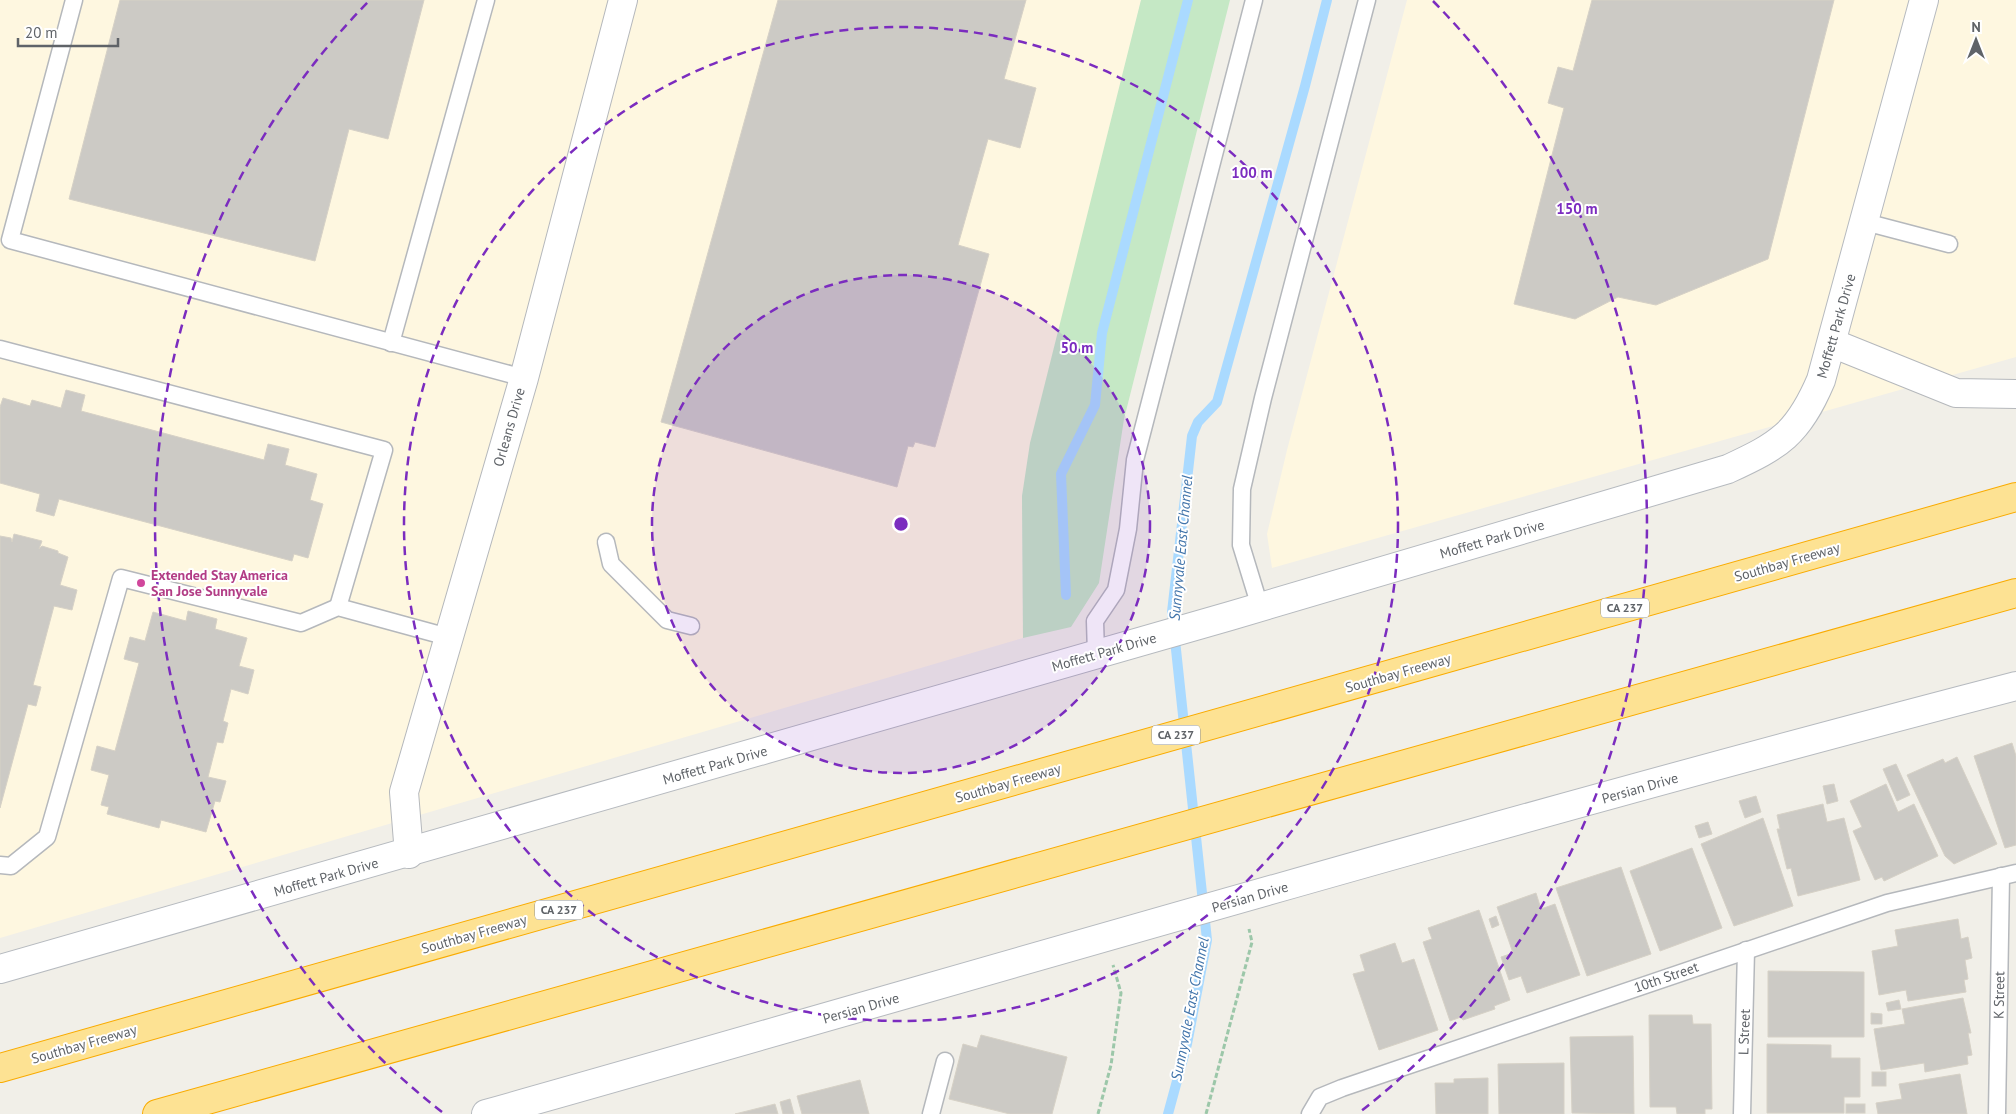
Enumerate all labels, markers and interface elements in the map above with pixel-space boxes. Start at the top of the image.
scale bar [18,15,118,47]
north arrow [1951,15,2001,65]
text: N [1971,18,1981,36]
text: 20 m [25,23,58,42]
text: 100 m [1231,163,1273,182]
text: 150 m [1556,199,1598,218]
street label: Moffett Park Drive [1812,272,1860,380]
text: 50 m [1061,338,1093,357]
street label: Orleans Drive [489,386,529,468]
water label: Sunnyvale East Channel [1165,474,1196,621]
centre of rings [892,515,910,533]
street label: Moffett Park Drive [1438,515,1546,563]
street label: Southbay Freeway [1732,538,1842,586]
place label: Extended Stay America San Jose Sunnyvale [151,566,288,600]
marker: Extended Stay America San Jose Sunnyvale [135,577,147,589]
road number: CA 237 [1601,598,1649,618]
street label: Moffett Park Drive [1050,628,1158,676]
street label: Southbay Freeway [1343,649,1453,697]
road number: CA 237 [1152,726,1200,744]
street label: Moffett Park Drive [661,741,769,789]
street label: Southbay Freeway [953,759,1063,807]
street label: Persian Drive [1600,769,1680,807]
street label: Moffett Park Drive [272,853,380,901]
street label: Persian Drive [1210,878,1290,916]
road number: CA 237 [535,900,583,920]
street label: Southbay Freeway [419,910,529,958]
water label: Sunnyvale East Channel [1166,935,1213,1082]
street label: 10th Street [1631,957,1701,996]
street label: K Street [1990,971,2008,1019]
street label: Persian Drive [821,989,901,1027]
street label: L Street [1734,1008,1754,1055]
street label: Southbay Freeway [29,1020,139,1068]

